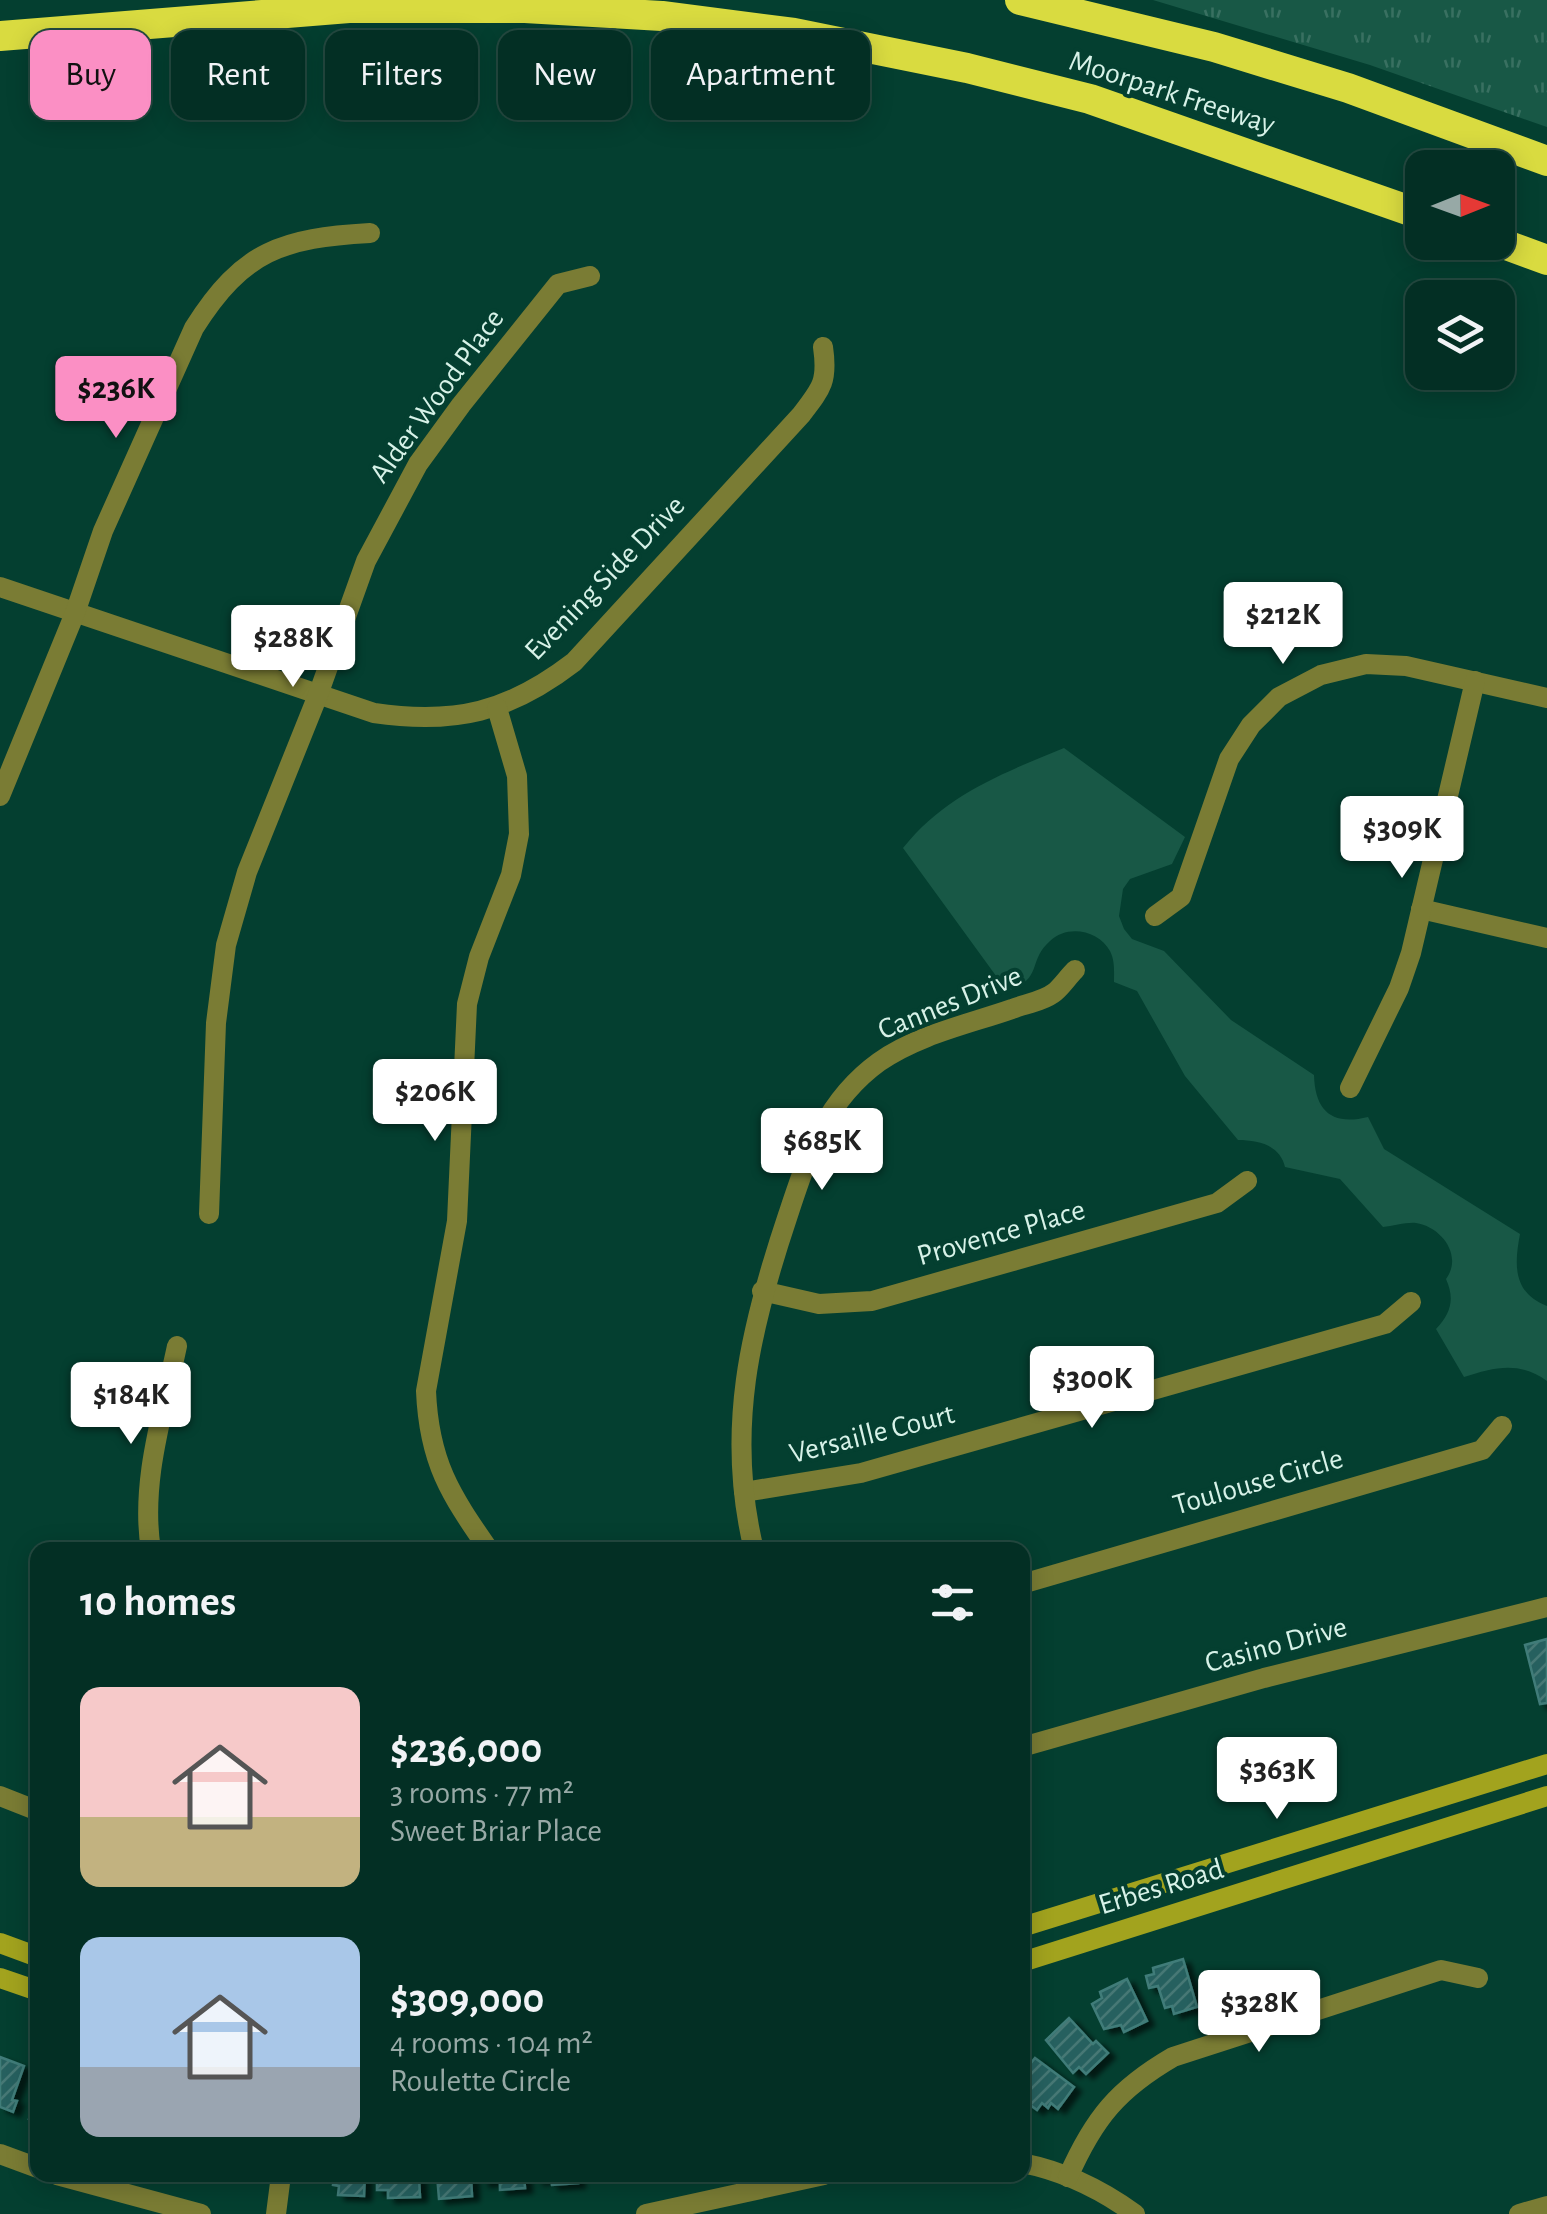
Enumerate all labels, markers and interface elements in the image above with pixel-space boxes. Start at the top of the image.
chip: Buy [30,30,151,120]
chip: Rent [171,30,305,120]
chip: Filters [325,30,478,120]
chip: New [498,30,631,120]
chip: Apartment [651,30,870,120]
street label: Moorpark Freeway [1065,46,1279,140]
north arrow [1405,150,1515,260]
map controls [1405,150,1515,390]
button: layers [1405,280,1515,390]
street label: Alder Wood Place [364,304,510,488]
pin: $236K [46,356,186,441]
text: $236K [77,372,155,404]
street label: Evening Side Drive [519,490,691,666]
pin: $212K [1213,582,1353,667]
text: $212K [1246,598,1320,630]
pin: $288K [223,605,363,690]
text: $288K [253,621,333,653]
pin: $309K [1332,796,1472,881]
text: $309K [1362,812,1442,844]
street label: Cannes Drive [874,961,1026,1045]
pin: $206K [365,1059,505,1144]
text: $206K [395,1075,475,1107]
pin: $685K [752,1108,892,1193]
text: $685K [783,1124,861,1156]
street label: Provence Place [914,1195,1088,1271]
pin: $300K [1022,1346,1162,1431]
pin: $184K [61,1362,201,1447]
text: $300K [1052,1362,1132,1394]
text: $184K [93,1378,169,1410]
street label: Versaille Court [786,1399,958,1469]
street label: Toulouse Circle [1170,1443,1346,1521]
icon: filters [925,1575,980,1630]
text: 10 homes [80,1581,236,1623]
street label: Casino Drive [1202,1612,1350,1678]
icon: home [160,1727,280,1847]
text: $236,000 [390,1728,542,1770]
pin: $363K [1207,1737,1347,1822]
text: $363K [1239,1753,1315,1785]
text: 3 rooms · 77 m² [390,1777,574,1809]
text: Sweet Briar Place [390,1815,602,1847]
street label: Erbes Road [1095,1854,1227,1920]
pin: $328K [1189,1970,1329,2055]
icon: home [160,1977,280,2097]
text: $309,000 [390,1978,544,2020]
text: $328K [1220,1986,1298,2018]
text: 4 rooms · 104 m² [390,2027,593,2059]
text: Roulette Circle [390,2065,571,2097]

